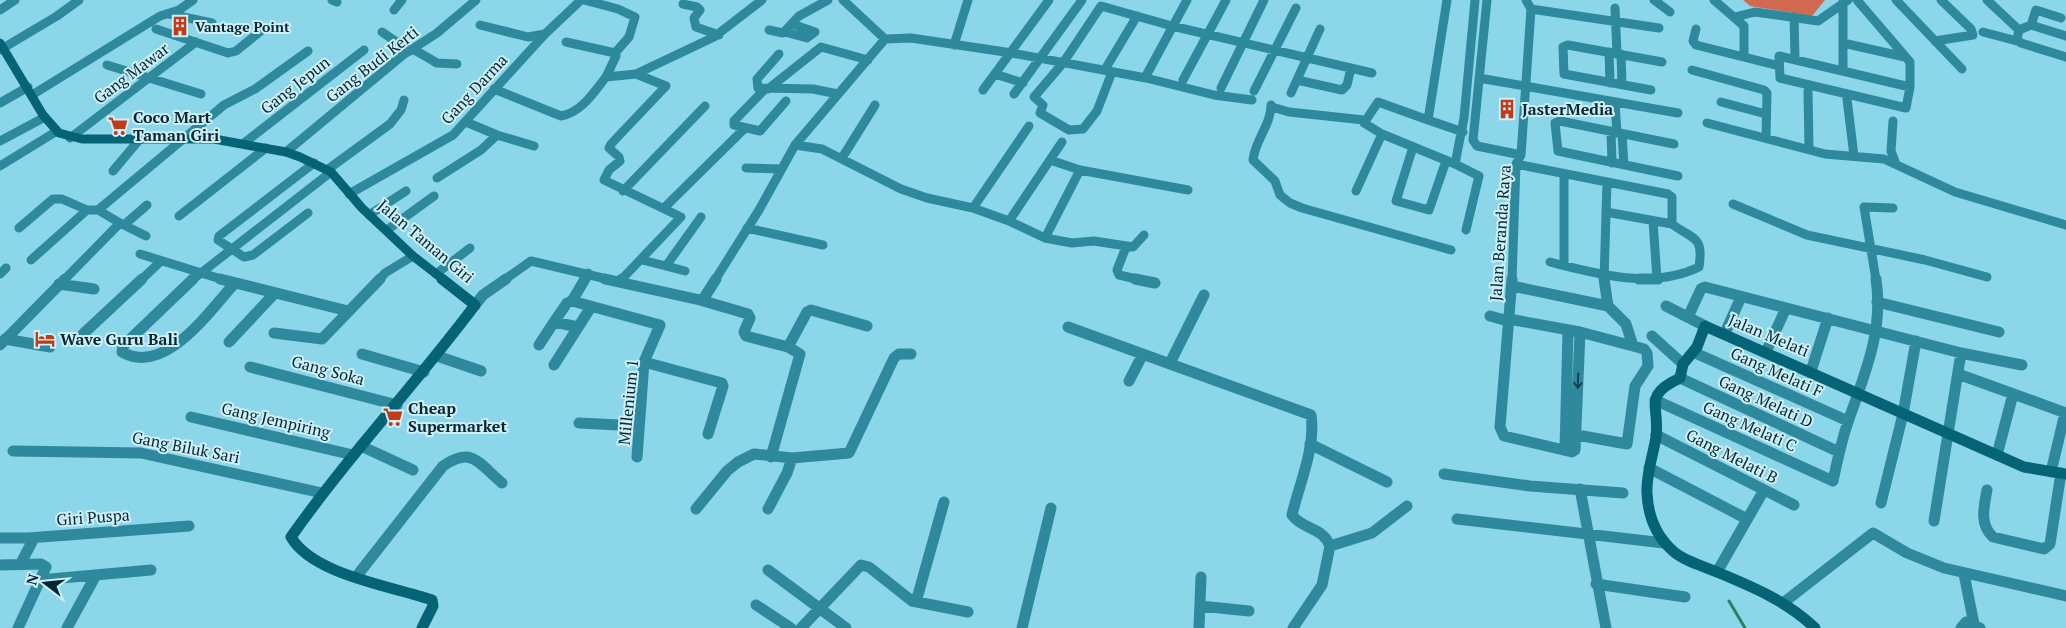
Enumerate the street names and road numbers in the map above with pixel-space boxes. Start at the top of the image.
street label: Gang Budi Kerti [321,21,423,107]
street label: Gang Mawar [89,37,174,108]
street label: Gang Darma [436,49,512,129]
street label: Gang Jepun [256,51,335,119]
street label: Jalan Beranda Raya [1484,164,1516,302]
street label: Jalan Taman Giri [373,194,479,288]
street label: Jalan Melati [1725,308,1813,362]
street label: Gang Melati F [1727,342,1827,402]
street label: Gang Soka [289,350,367,390]
street label: Millenium 1 [613,358,643,446]
street label: Gang Melati D [1715,370,1817,432]
street label: Gang Melati C [1700,395,1800,457]
street label: Gang Jempiring [219,397,333,443]
street label: Gang Melati B [1682,423,1782,489]
street label: Gang Biluk Sari [130,426,242,468]
street label: Giri Puspa [56,503,130,531]

